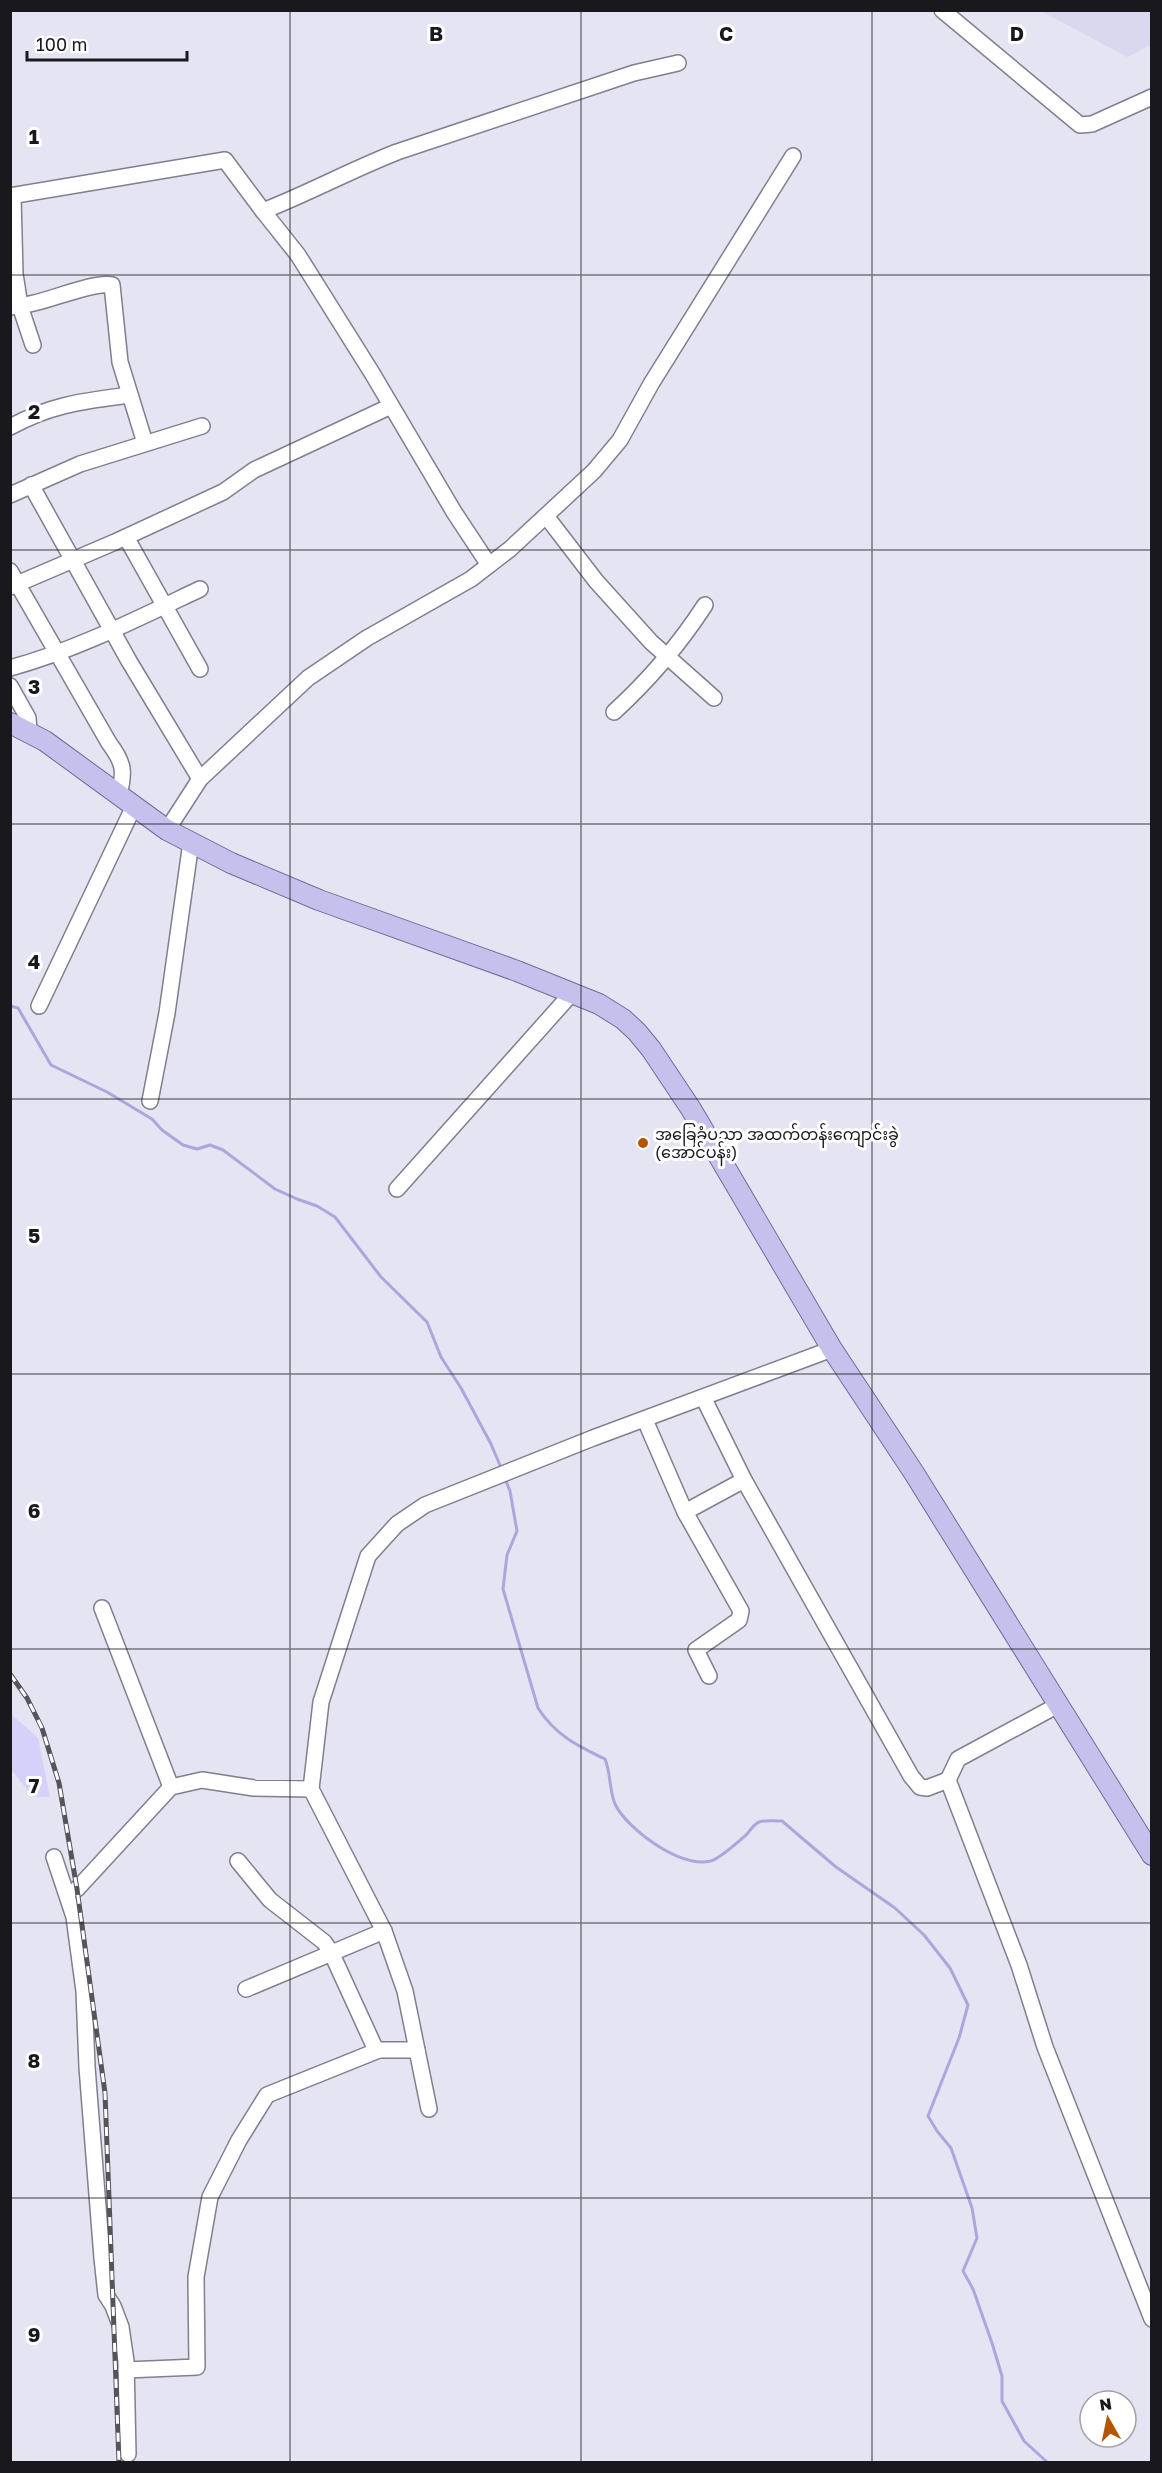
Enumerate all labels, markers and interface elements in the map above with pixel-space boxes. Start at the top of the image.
text: B [429,21,443,45]
text: C [719,21,733,45]
text: D [1010,21,1024,45]
scale bar [27,24,188,62]
text: 100 m [36,33,87,55]
text: 1 [29,124,39,148]
text: 2 [28,399,40,423]
text: 3 [28,674,40,698]
text: 4 [28,949,40,973]
place label: အခြေခံပညာ အထက်တန်းကျောင်းခွဲ (အောင်ပန်း) [655,1123,899,1166]
marker: အခြေခံပညာ အထက်တန်းကျောင်းခွဲ (အောင်ပန်း) [636,1136,650,1150]
text: 5 [28,1223,40,1247]
text: 6 [28,1498,40,1522]
text: 7 [29,1773,40,1797]
text: 8 [28,2048,40,2072]
text: 9 [28,2322,40,2346]
north arrow [1078,2389,1138,2449]
text: N [1098,2393,1113,2415]

